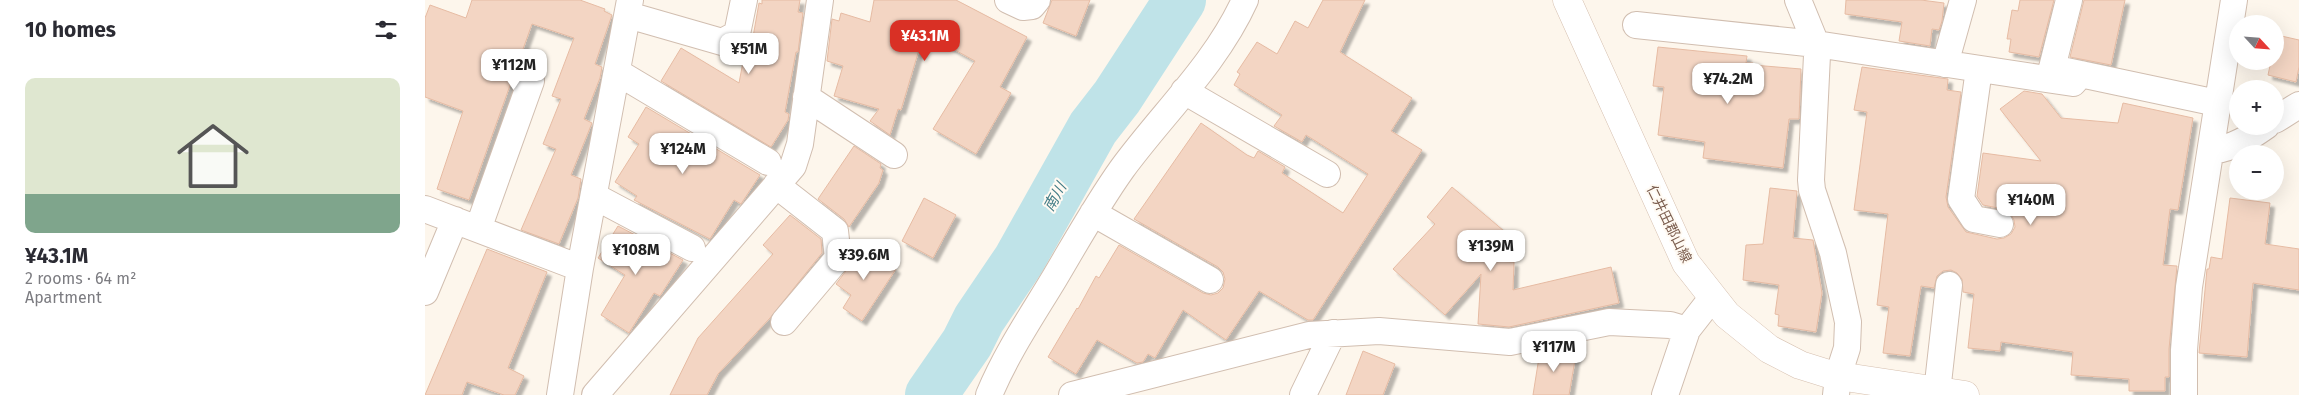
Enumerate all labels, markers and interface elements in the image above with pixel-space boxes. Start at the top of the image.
north arrow [2229,15,2284,70]
map controls [2229,15,2284,200]
icon: filters [372,16,400,44]
text: 10 homes [25,17,116,43]
pin: ¥43.1M [884,20,966,62]
text: ¥43.1M [901,26,949,45]
pin: ¥51M [719,32,779,75]
text: ¥51M [731,39,767,58]
pin: ¥112M [479,48,549,91]
text: ¥112M [492,55,536,74]
pin: ¥74.2M [1687,62,1769,105]
text: ¥74.2M [1703,69,1753,88]
button: + [2229,80,2284,135]
icon: home [168,111,258,201]
pin: ¥124M [648,132,718,175]
text: ¥124M [660,139,706,158]
button: − [2229,145,2284,200]
water label: 南川 [1040,178,1071,214]
street label: 仁井田郡山線 [1643,183,1695,265]
pin: ¥140M [1996,184,2066,226]
text: ¥140M [2007,190,2055,209]
pin: ¥139M [1456,230,1526,272]
pin: ¥108M [601,234,671,276]
text: ¥139M [1468,236,1514,255]
pin: ¥39.6M [823,238,905,281]
text: ¥108M [612,240,660,259]
text: ¥43.1M [25,243,88,269]
text: ¥39.6M [838,245,890,264]
text: 2 rooms · 64 m² [25,269,136,288]
text: Apartment [25,288,102,307]
pin: ¥117M [1519,330,1589,373]
text: ¥117M [1532,337,1576,356]

